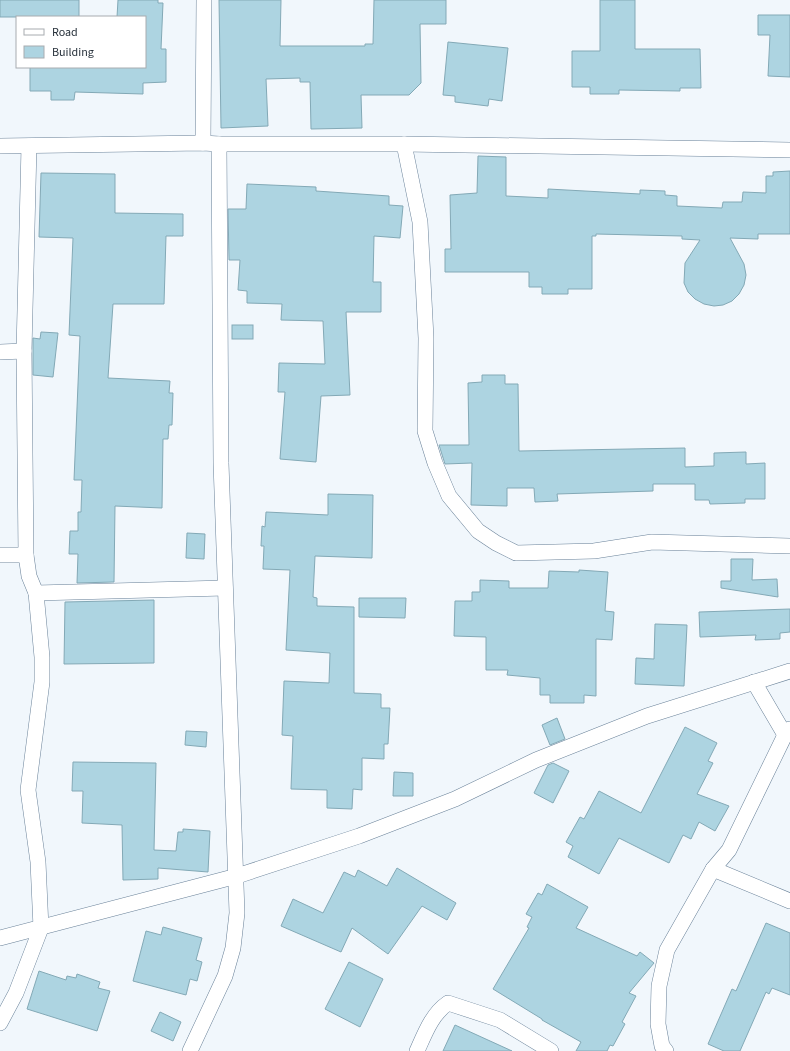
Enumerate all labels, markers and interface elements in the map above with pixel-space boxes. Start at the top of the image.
legend [16,16,146,68]
text: Road [52,24,78,41]
text: Building [52,44,94,61]

